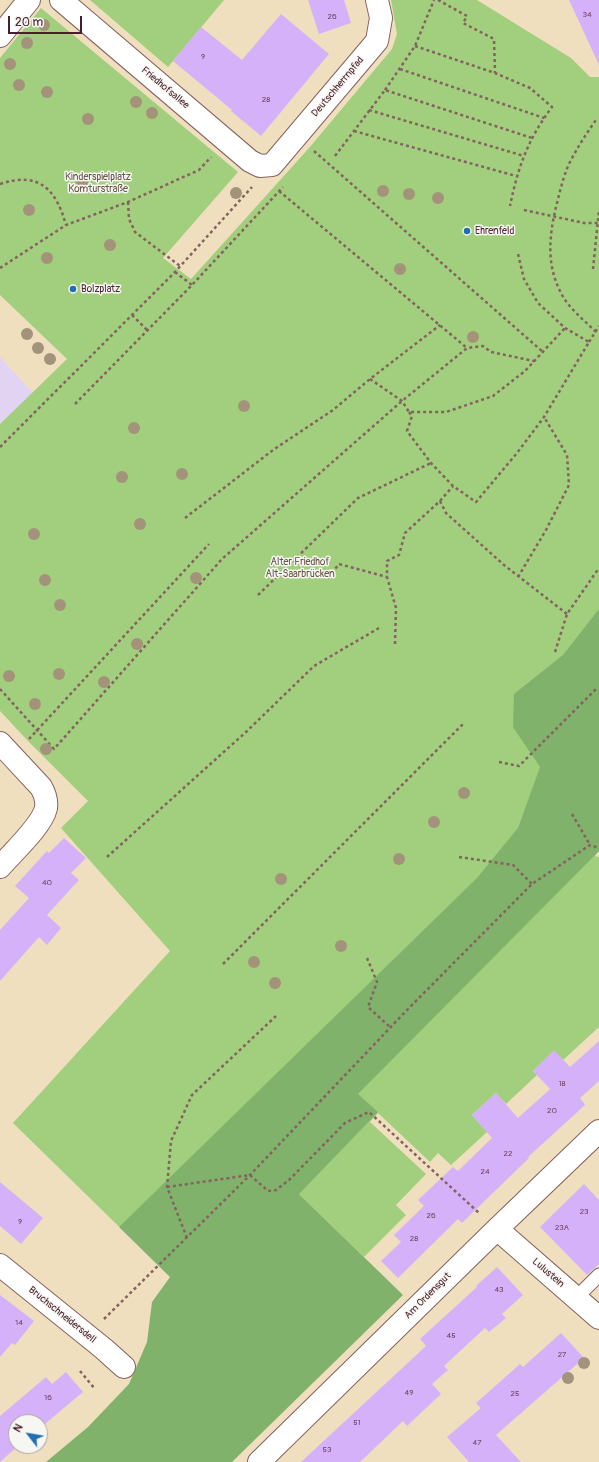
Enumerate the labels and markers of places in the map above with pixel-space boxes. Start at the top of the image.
place label: Ehrenfeld [475,225,514,237]
marker: Ehrenfeld [462,226,472,236]
place label: Bolzplatz [81,283,120,295]
marker: Bolzplatz [68,284,78,294]

